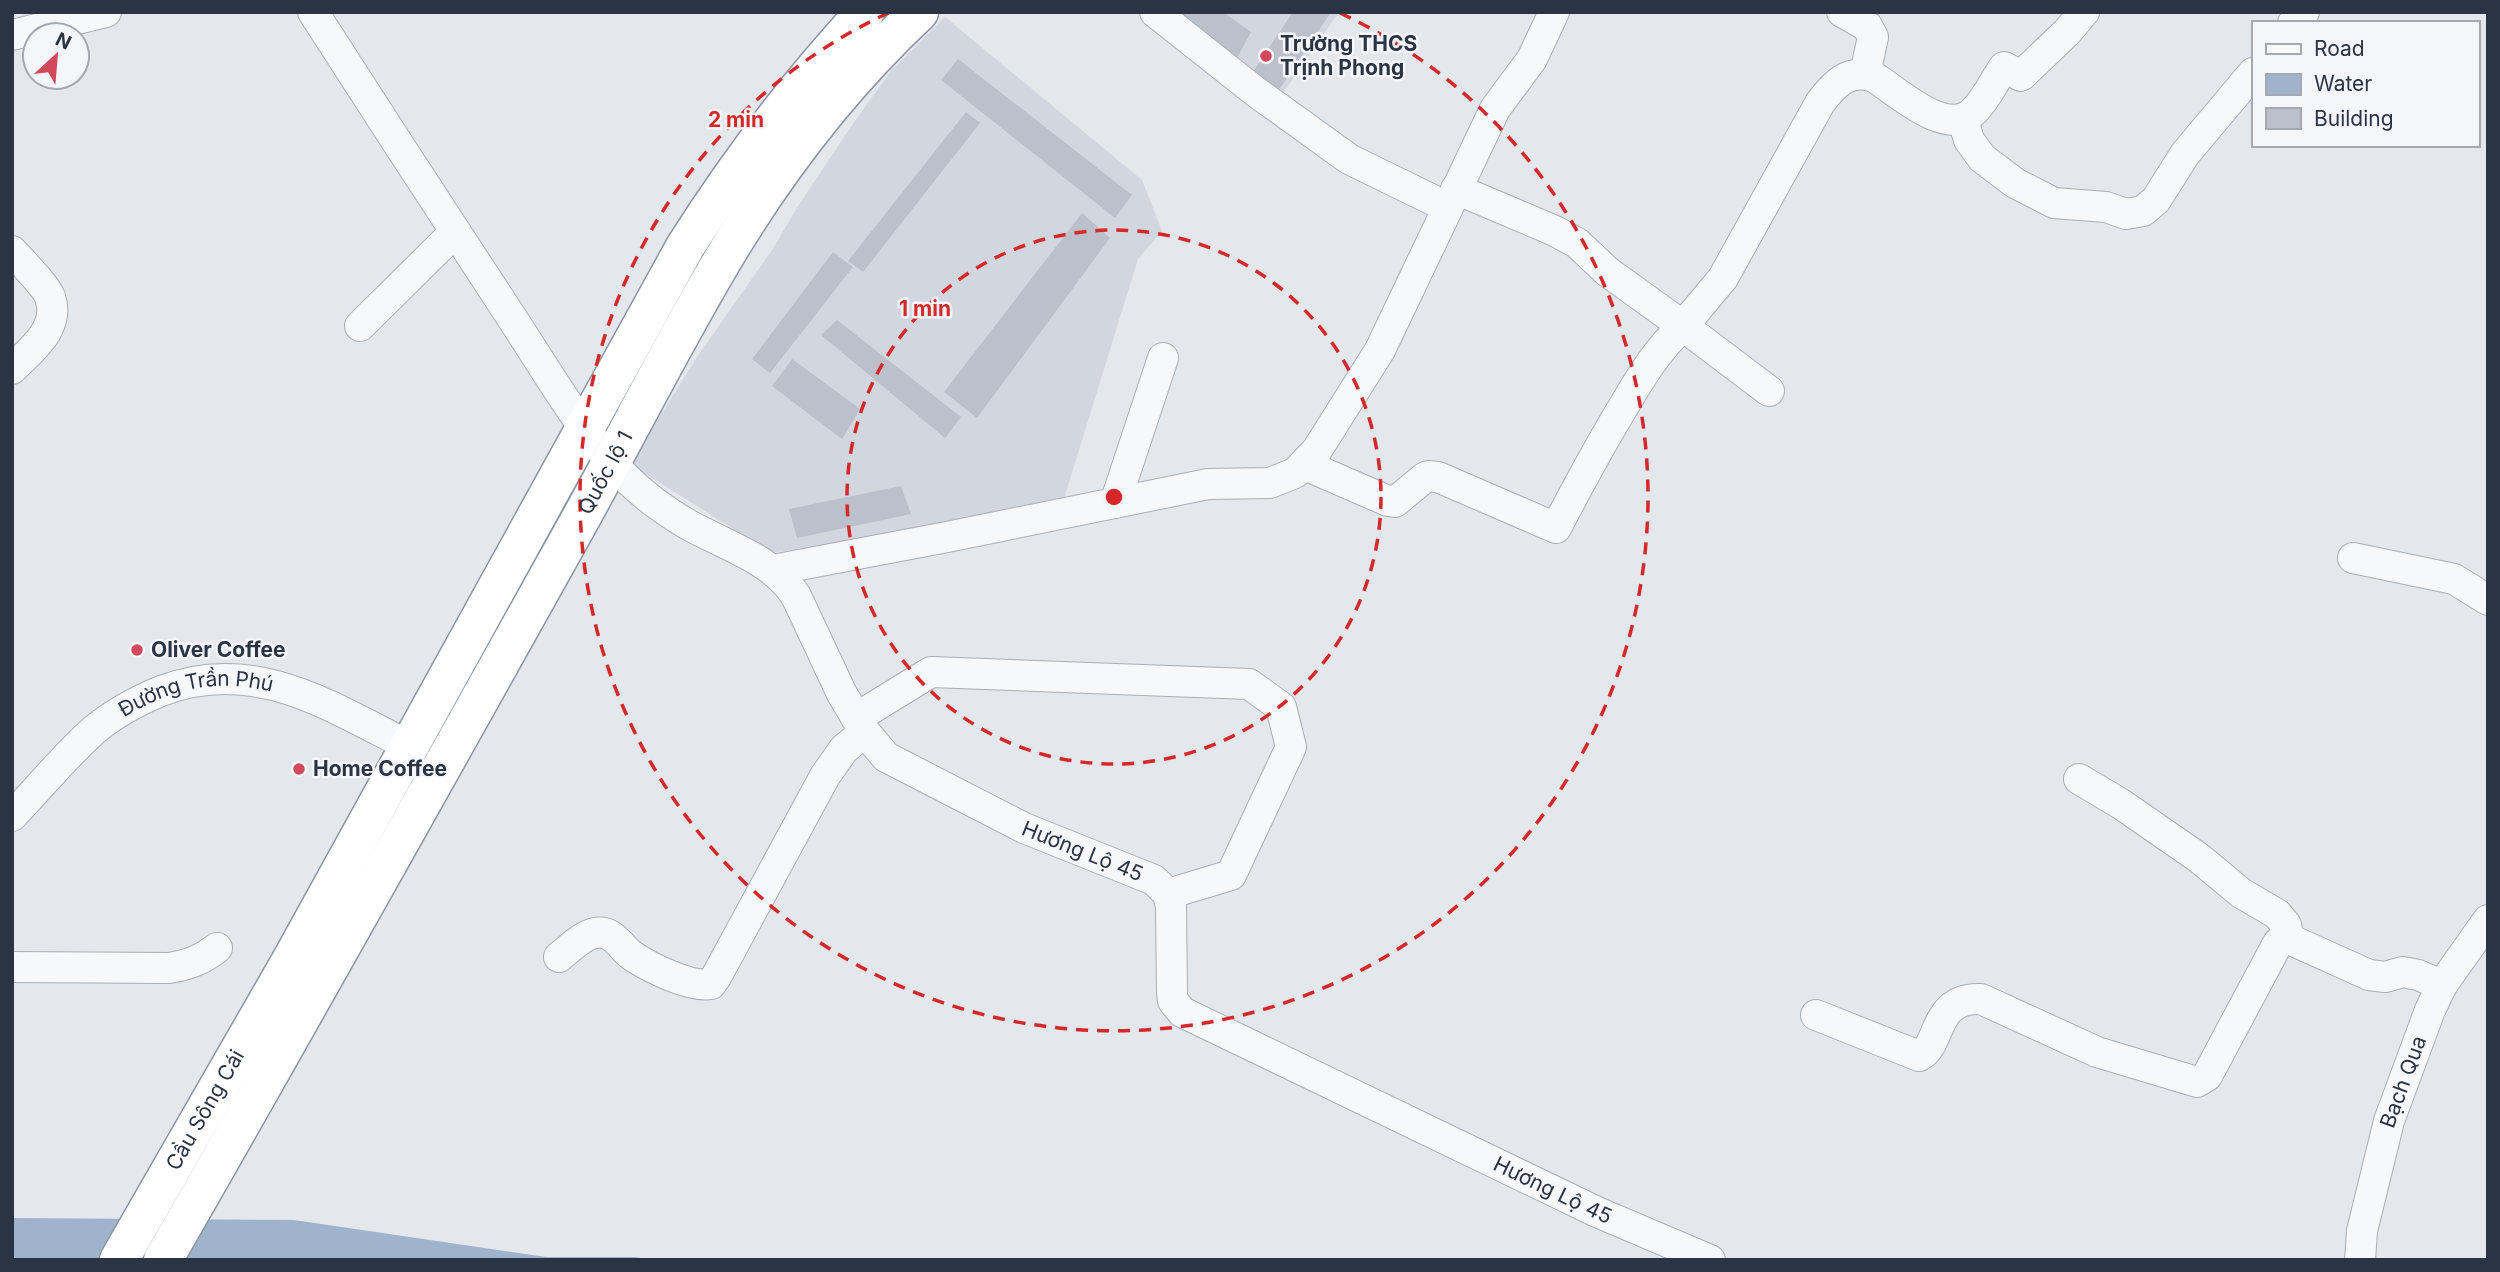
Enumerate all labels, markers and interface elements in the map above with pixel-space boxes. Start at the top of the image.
north arrow [21,21,91,91]
legend [2252,21,2479,147]
text: N [52,28,75,55]
place label: Trường THCS Trịnh Phong [1280,31,1417,80]
text: Road [2314,36,2365,61]
marker: Trường THCS Trịnh Phong [1258,48,1274,64]
text: Water [2314,71,2372,96]
text: Building [2314,106,2394,131]
text: 2 min [708,107,764,132]
text: 1 min [899,296,951,321]
street label: Quốc lộ 1 [572,427,638,519]
centre of rings [1102,485,1126,509]
place label: Oliver Coffee [151,637,286,662]
marker: Oliver Coffee [129,642,145,658]
street label: Đường Trần Phú [114,666,276,722]
place label: Home Coffee [313,756,447,781]
marker: Home Coffee [291,761,307,777]
street label: Hương Lộ 45 [1018,815,1147,886]
street label: Bạch Qua [2375,1032,2431,1131]
street label: Cầu Sông Cái [160,1045,249,1175]
street label: Hương Lộ 45 [1490,1151,1616,1229]

